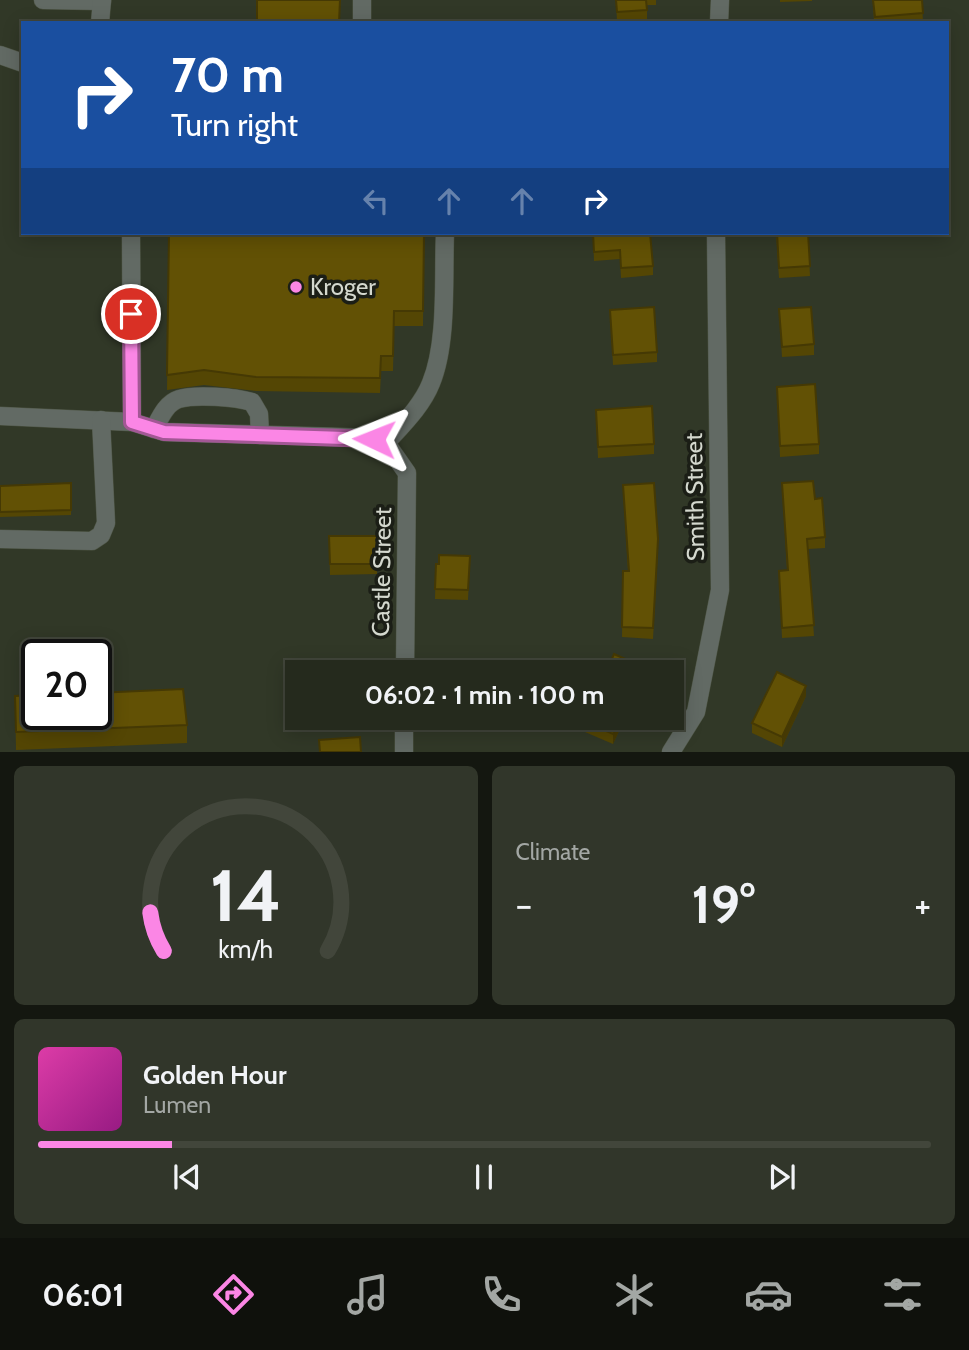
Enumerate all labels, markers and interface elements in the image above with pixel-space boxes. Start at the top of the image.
text: 70 m [171,45,284,104]
icon: right [56,49,147,140]
text: Turn right [171,105,298,144]
icon: left [357,182,395,220]
icon: ahead [430,182,468,220]
icon: ahead [503,182,541,220]
icon: right [576,182,614,220]
place label: Kroger [310,272,376,301]
marker: Kroger [288,279,304,295]
pin [101,284,161,344]
icon: arrive [112,295,150,333]
position arrow [337,402,411,476]
street label: Smith Street [679,433,710,561]
street label: Castle Street [366,507,397,637]
speed limit sign: 20 [21,639,112,730]
text: 06:02 · 1 min · 100 m [365,679,604,711]
text: Climate [516,838,590,866]
text: 14 [210,852,282,940]
text: 19° [692,873,755,936]
text: − [516,881,532,928]
text: + [914,881,931,928]
text: km/h [218,934,273,964]
text: Golden Hour [143,1059,286,1091]
text: Lumen [143,1091,211,1119]
icon: previous [168,1158,206,1196]
icon: pause [465,1158,503,1196]
icon: next [763,1158,801,1196]
icon: directions [209,1270,258,1319]
icon: music [343,1270,392,1319]
icon: phone [477,1270,526,1319]
icon: climate [610,1270,659,1319]
icon: car [744,1270,793,1319]
icon: filters [878,1270,927,1319]
text: 06:01 [42,1275,124,1314]

